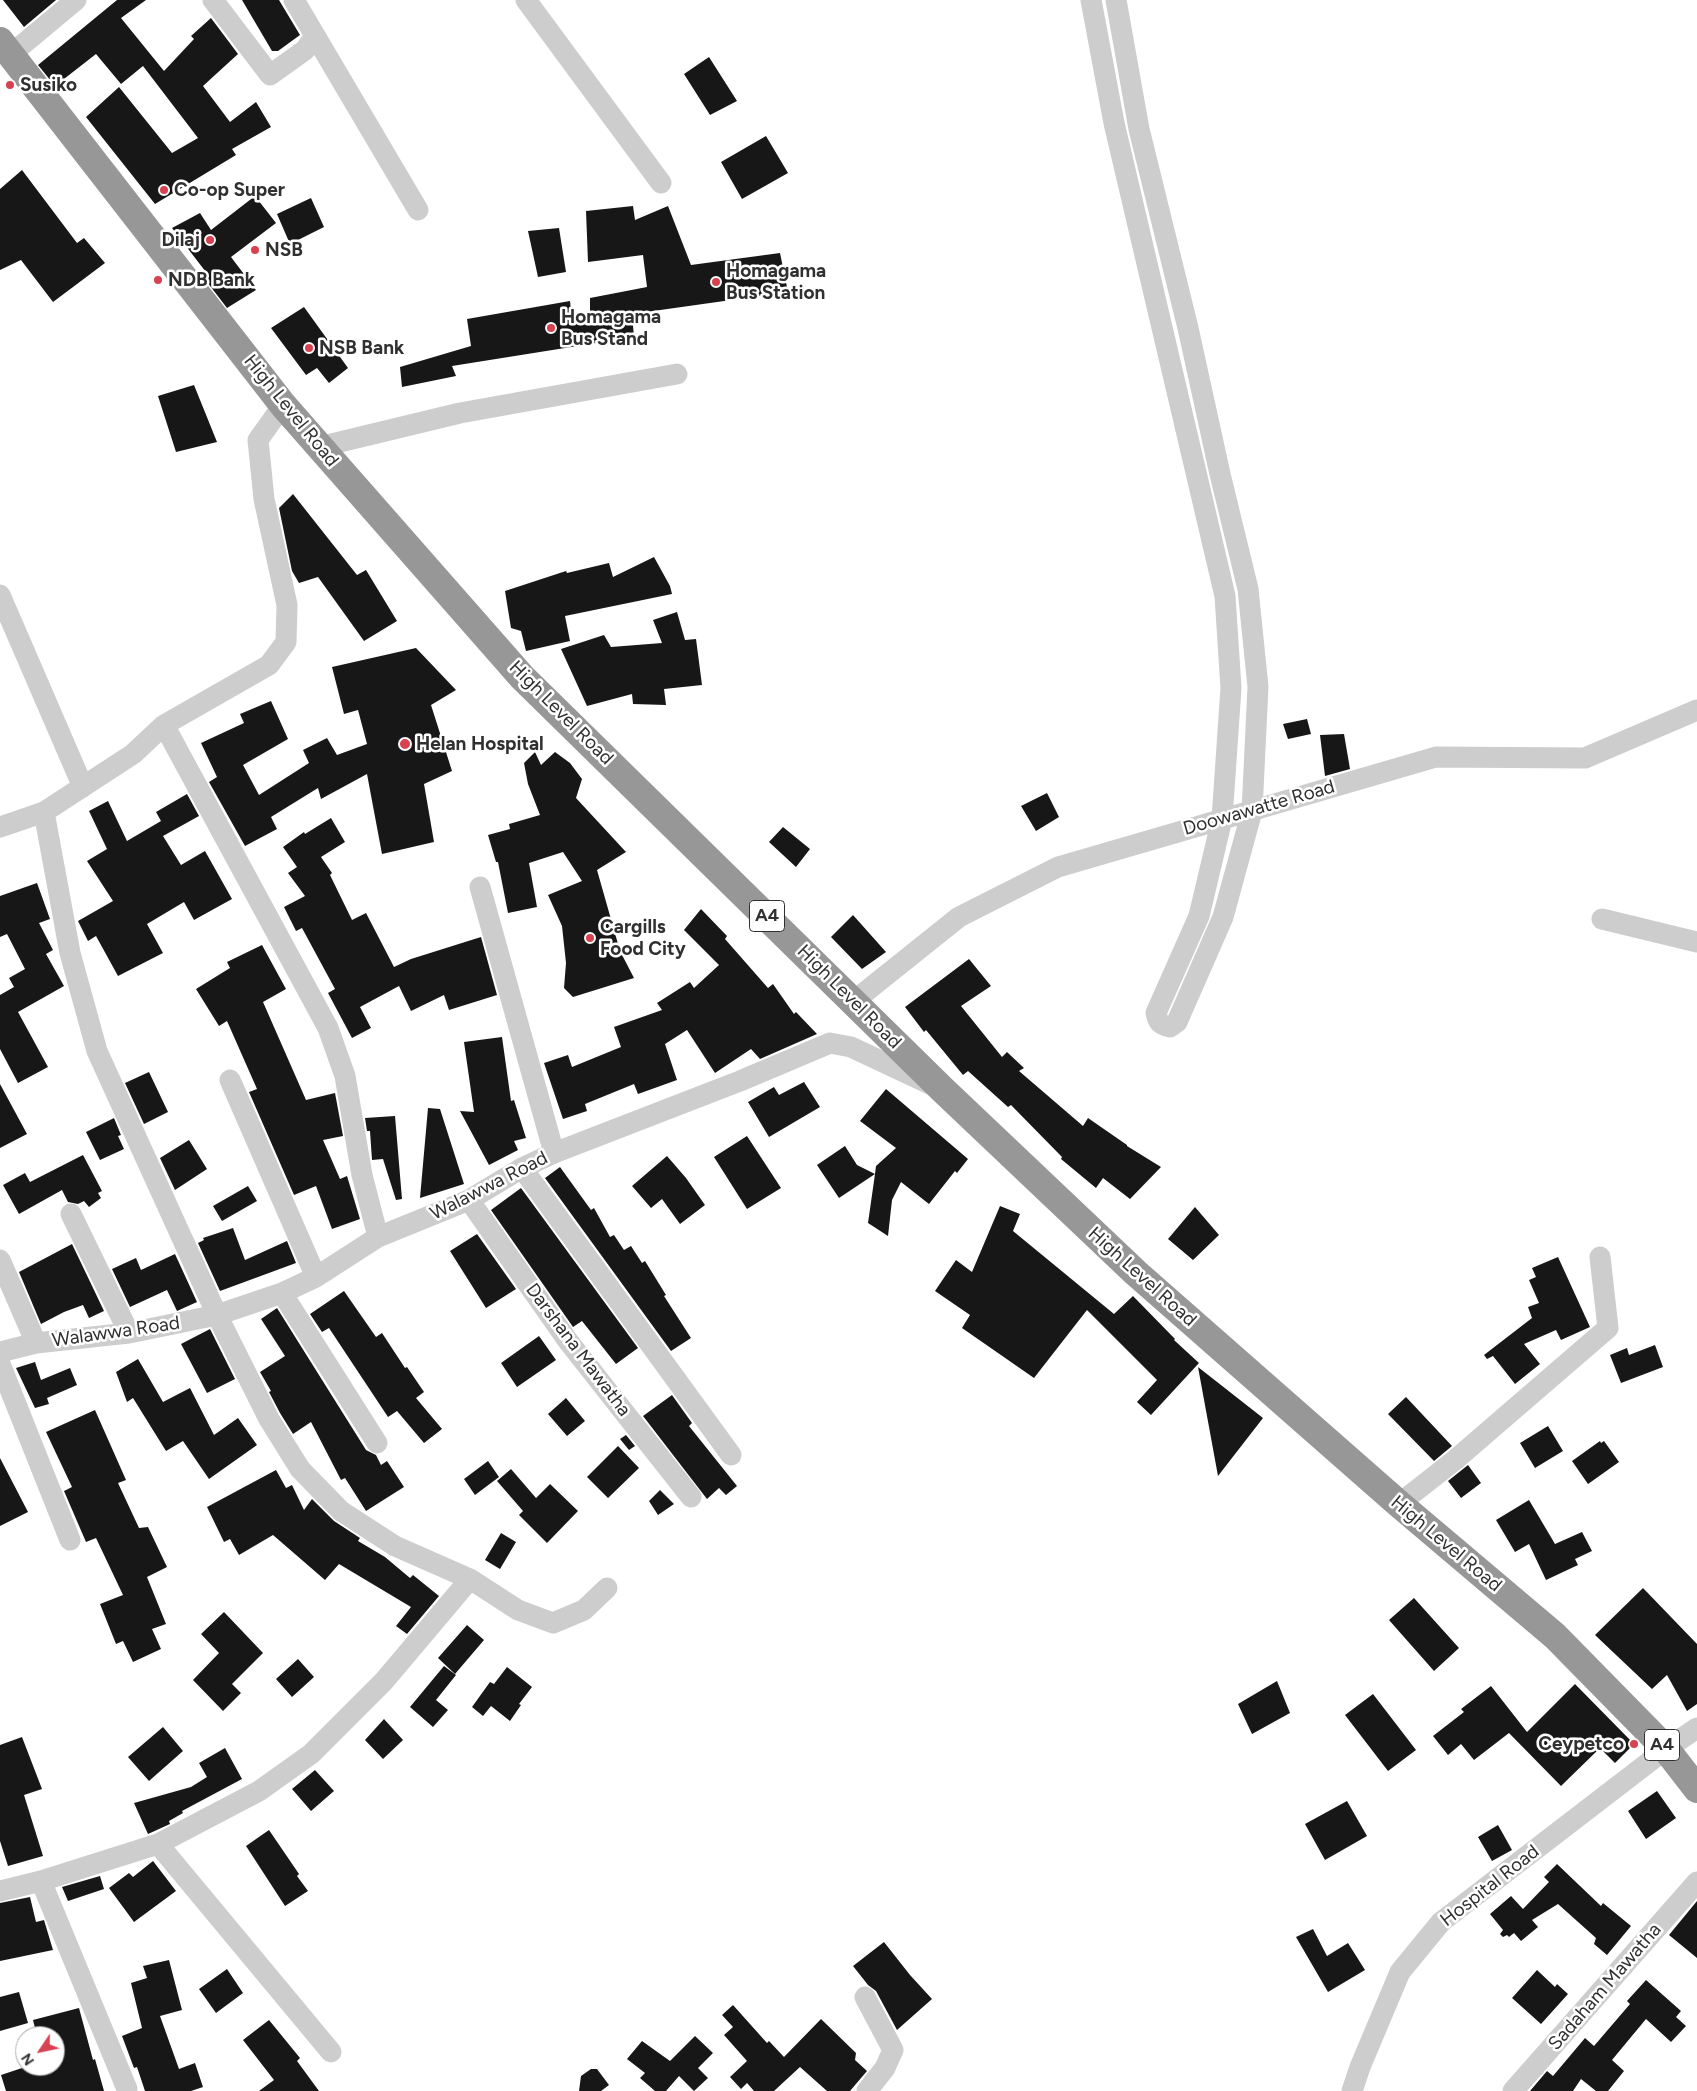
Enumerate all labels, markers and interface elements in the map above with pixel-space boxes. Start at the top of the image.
place label: Susiko [20,74,77,96]
marker: Susiko [4,79,16,91]
place label: Co-op Super [174,179,285,201]
marker: Co-op Super [158,184,170,196]
place label: Dilaj [161,229,200,251]
marker: Dilaj [204,234,216,246]
place label: NSB [265,239,303,261]
marker: NSB [249,244,261,256]
place label: Homagama Bus Station [726,260,826,304]
place label: NDB Bank [168,269,255,291]
marker: NDB Bank [152,274,164,286]
marker: Homagama Bus Station [710,276,722,288]
place label: Homagama Bus Stand [561,306,661,350]
marker: Homagama Bus Stand [545,322,557,334]
place label: NSB Bank [319,337,404,359]
marker: NSB Bank [303,342,315,354]
street label: High Level Road [239,350,343,472]
street label: High Level Road [504,656,618,770]
place label: Helan Hospital [416,733,544,755]
marker: Helan Hospital [398,737,412,751]
street label: Doowawatte Road [1181,775,1337,841]
road number: A4 [750,900,784,931]
place label: Cargills Food City [600,916,686,960]
marker: Cargills Food City [584,932,596,944]
street label: High Level Road [792,940,906,1054]
street label: Walawwa Road [427,1147,551,1225]
street label: High Level Road [1083,1222,1201,1332]
street label: Darshana Mawatha [521,1279,635,1421]
street label: Walawwa Road [51,1312,181,1352]
street label: High Level Road [1386,1491,1506,1597]
road number: A4 [1644,1730,1680,1760]
place label: Ceypetco [1538,1733,1624,1755]
marker: Ceypetco [1628,1738,1640,1750]
street label: Hospital Road [1436,1840,1544,1932]
street label: Sadaham Mawatha [1544,1919,1666,2055]
north arrow [15,2026,65,2076]
text: N [18,2050,38,2068]

